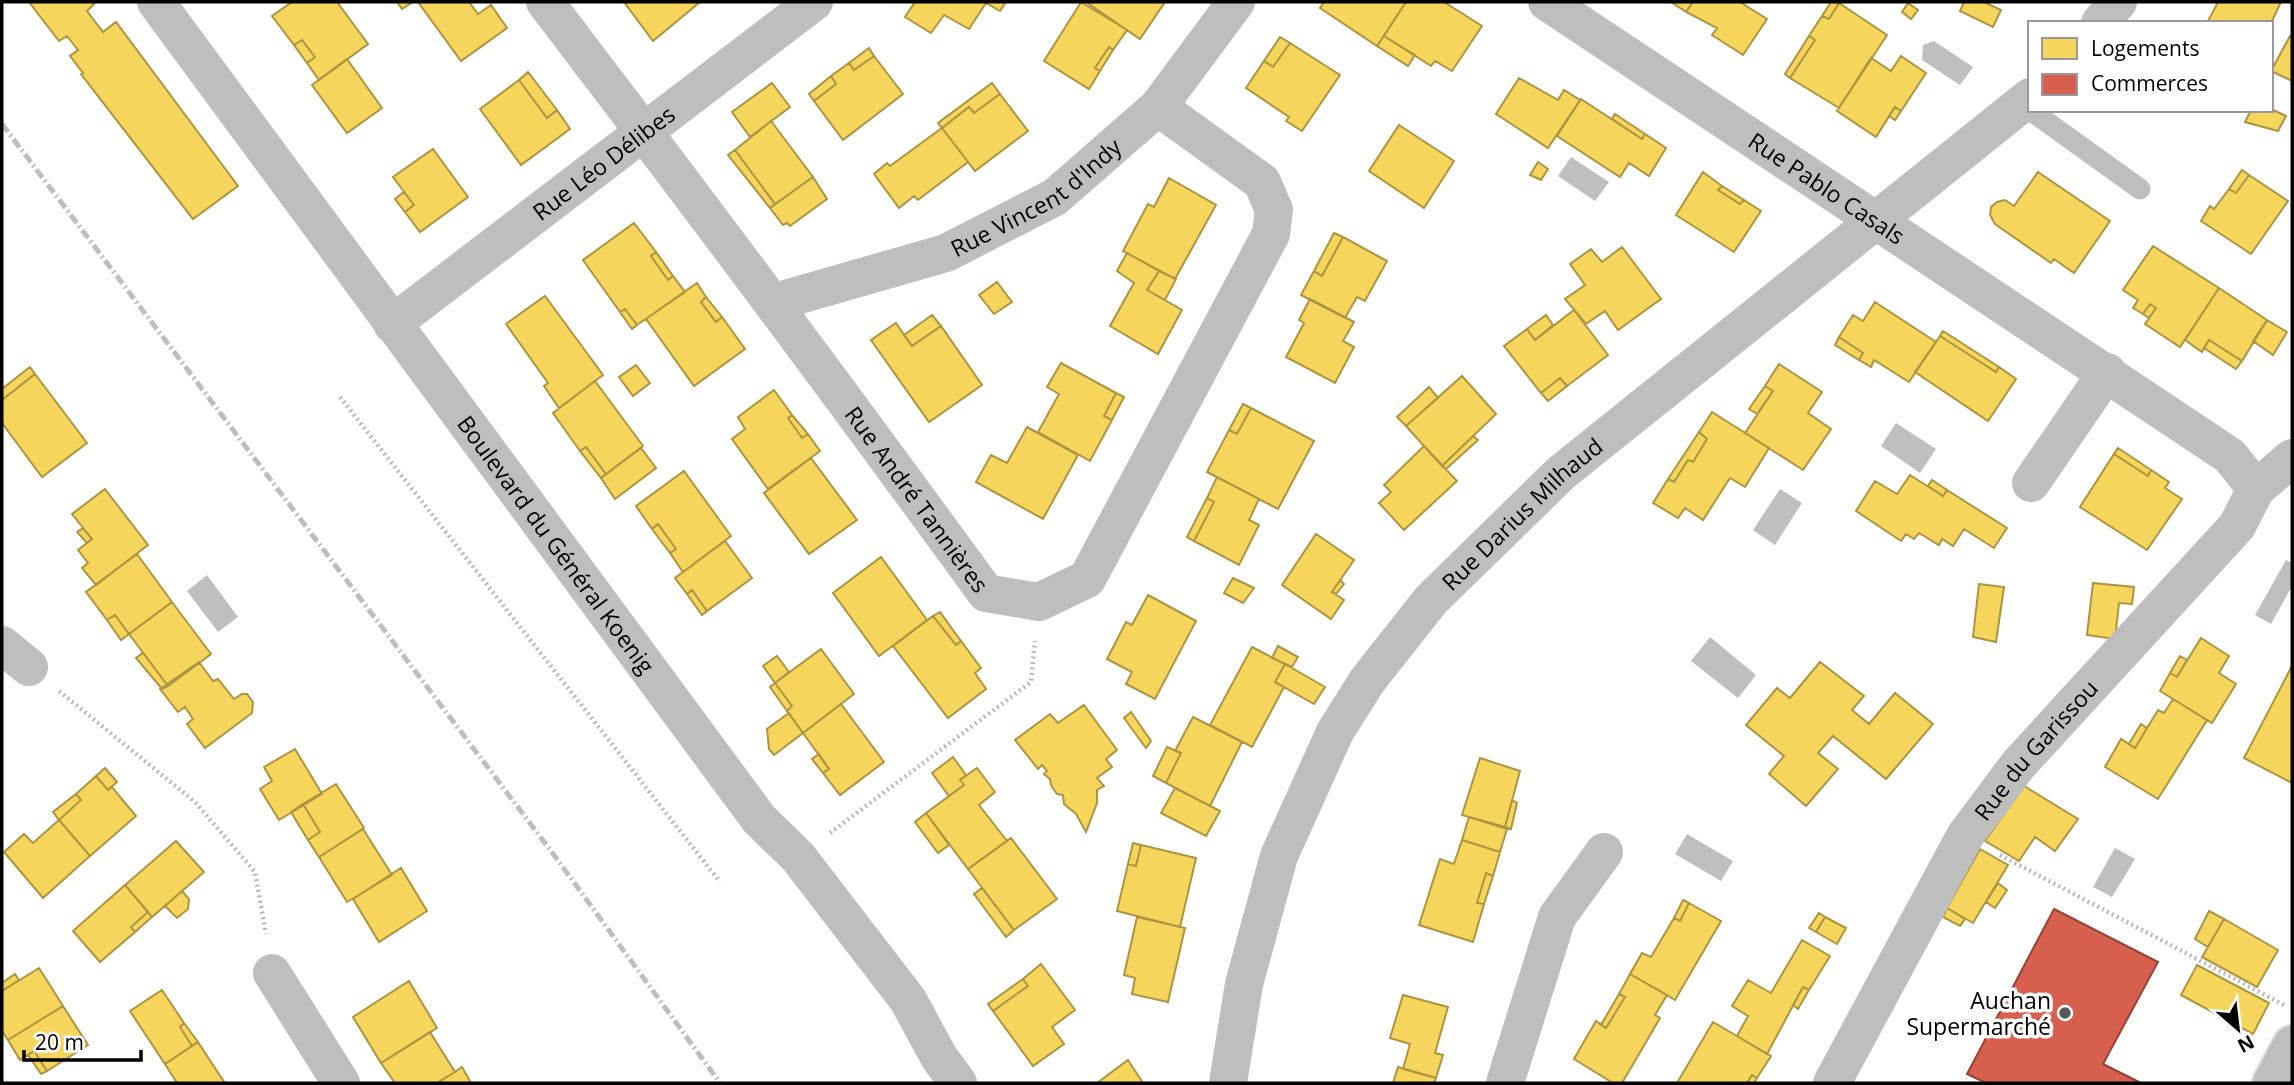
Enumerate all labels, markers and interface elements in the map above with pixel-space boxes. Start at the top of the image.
legend [2028,21,2273,112]
text: Logements [2091,34,2199,62]
text: Commerces [2091,69,2208,97]
street label: Rue Léo Délibes [526,98,681,227]
street label: Rue Pablo Casals [1742,124,1911,252]
street label: Rue Vincent d'Indy [945,130,1128,264]
street label: Rue André Tannières [838,399,996,599]
street label: Boulevard du Général Koenig [450,409,662,680]
street label: Rue Darius Milhaud [1434,430,1609,597]
street label: Rue du Garissou [1966,672,2105,827]
place label: Auchan Supermarché [1906,984,2051,1042]
north arrow [2203,994,2273,1064]
marker: Auchan Supermarché [2057,1005,2073,1021]
scale bar [24,1018,142,1062]
text: 20 m [35,1028,84,1056]
text: N [2233,1029,2259,1059]

